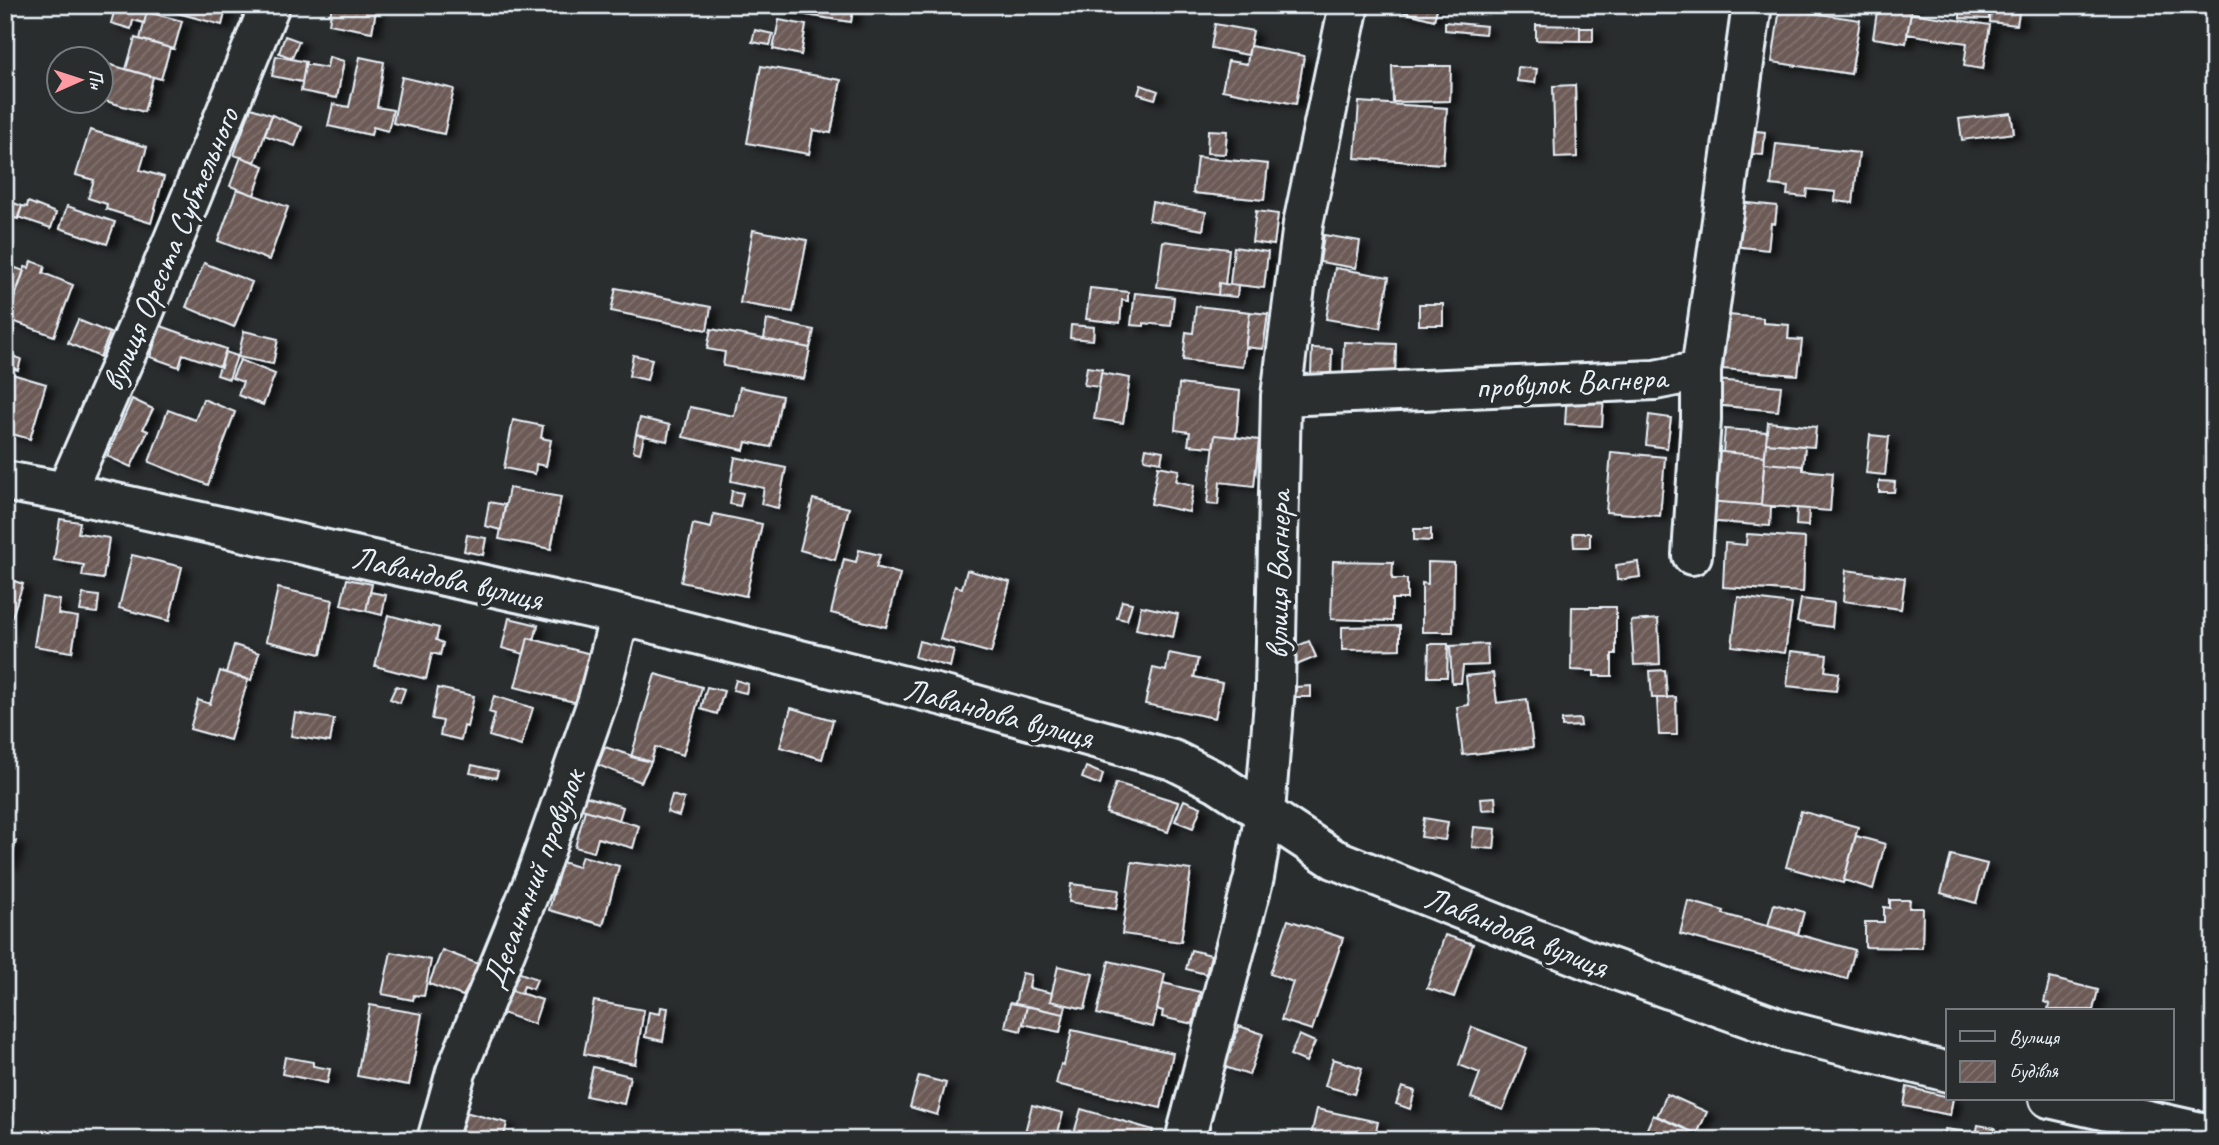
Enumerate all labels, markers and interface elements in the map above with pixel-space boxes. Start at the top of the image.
north arrow [46,46,116,116]
text: Пн [83,69,109,91]
street label: вулиця Ореста Субтельного [91,100,249,397]
street label: провулок Вагнера [1474,356,1670,408]
street label: вулиця Вагнера [1256,488,1301,660]
street label: Лавандова вулиця [348,536,548,621]
street label: Лавандова вулиця [899,668,1099,759]
street label: Десантний провулок [472,760,595,994]
street label: Лавандова вулиця [1419,876,1616,988]
legend [1946,1009,2174,1100]
text: Вулиця [2009,1024,2060,1050]
text: Будівля [2009,1058,2059,1084]

